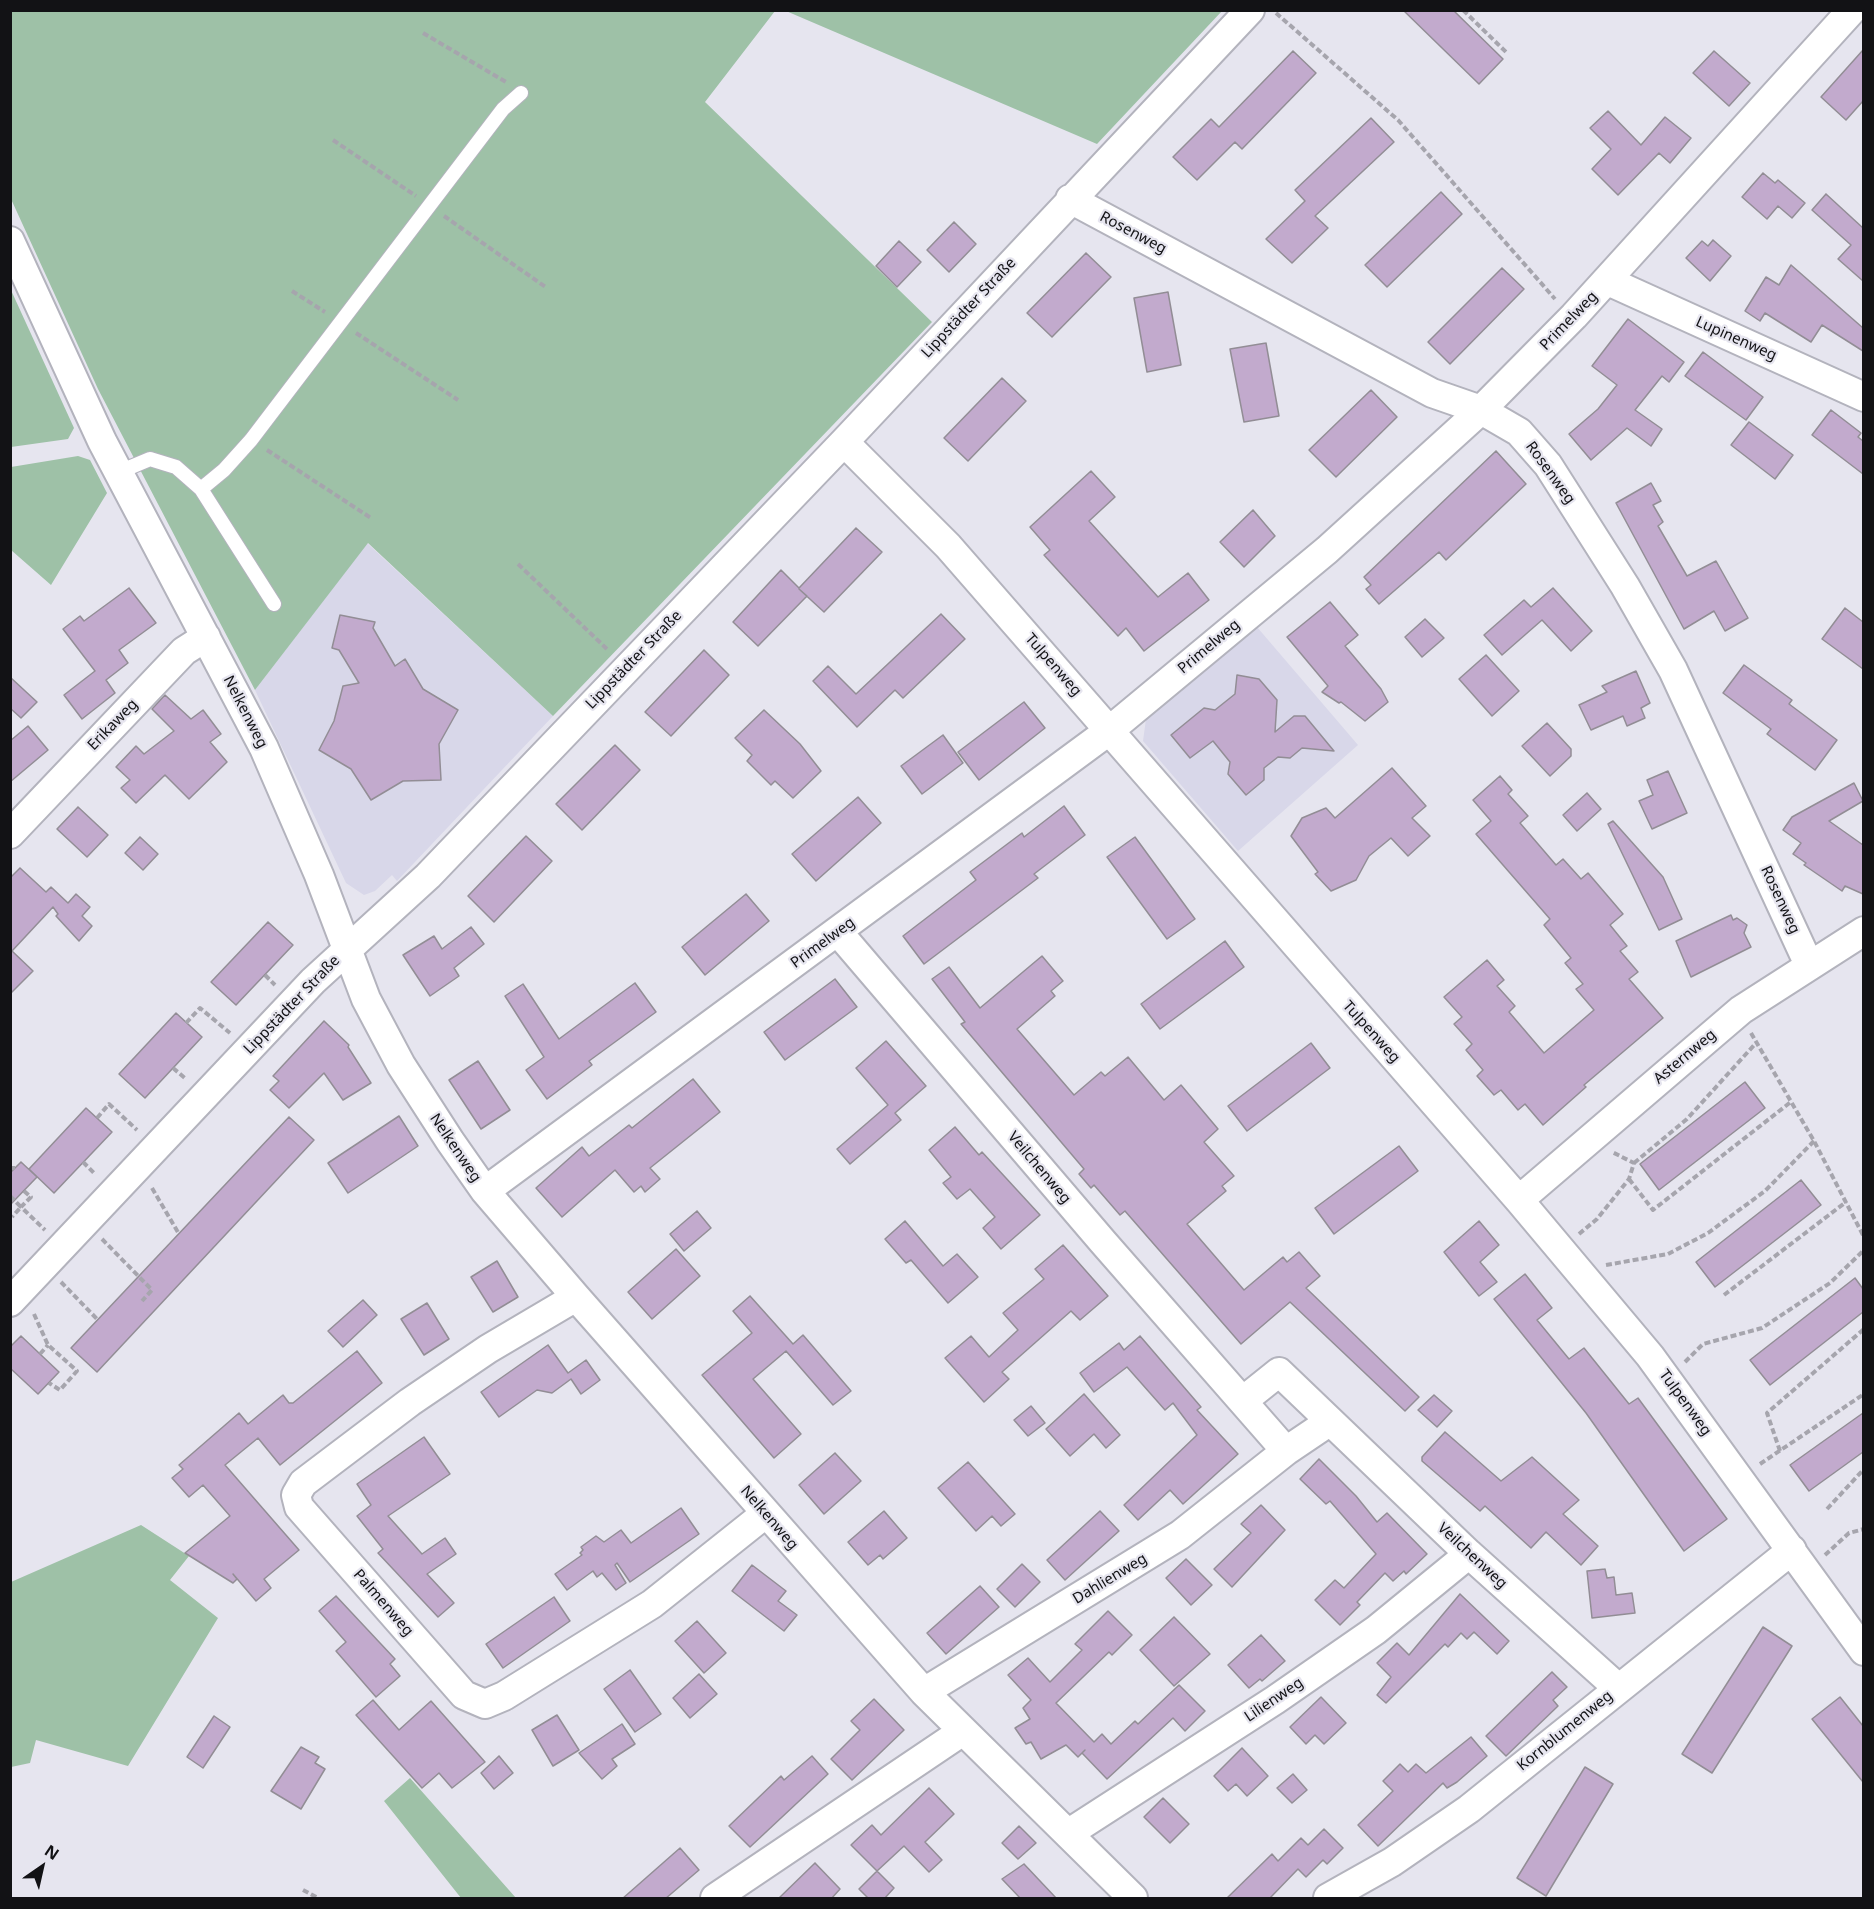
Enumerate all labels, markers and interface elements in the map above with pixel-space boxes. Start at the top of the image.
street label: Rosenweg [1097,208,1169,258]
street label: Lippstädter Straße [918,254,1020,362]
street label: Primelweg [1536,288,1602,354]
street label: Lupinenweg [1693,313,1779,365]
street label: Rosenweg [1521,438,1579,508]
street label: Lippstädter Straße [582,607,686,713]
street label: Primelweg [1174,616,1244,678]
street label: Tulpenweg [1021,630,1085,700]
street label: Nelkenweg [219,673,271,751]
street label: Erikaweg [84,696,142,754]
street label: Rosenweg [1756,863,1804,937]
street label: Primelweg [787,914,859,972]
street label: Lippstädter Straße [240,952,344,1058]
street label: Tulpenweg [1338,997,1404,1067]
street label: Asternweg [1650,1026,1720,1088]
street label: Nelkenweg [425,1110,485,1186]
street label: Veilchenweg [1004,1128,1074,1208]
street label: Tulpenweg [1655,1366,1715,1440]
street label: Nelkenweg [736,1482,802,1554]
street label: Veilchenweg [1433,1519,1511,1593]
street label: Dahlienweg [1070,1550,1150,1608]
street label: Palmenweg [349,1566,417,1640]
street label: Lilienweg [1241,1674,1307,1726]
street label: Kornblumenweg [1514,1687,1616,1775]
north arrow [12,1837,72,1897]
text: N [41,1839,64,1865]

